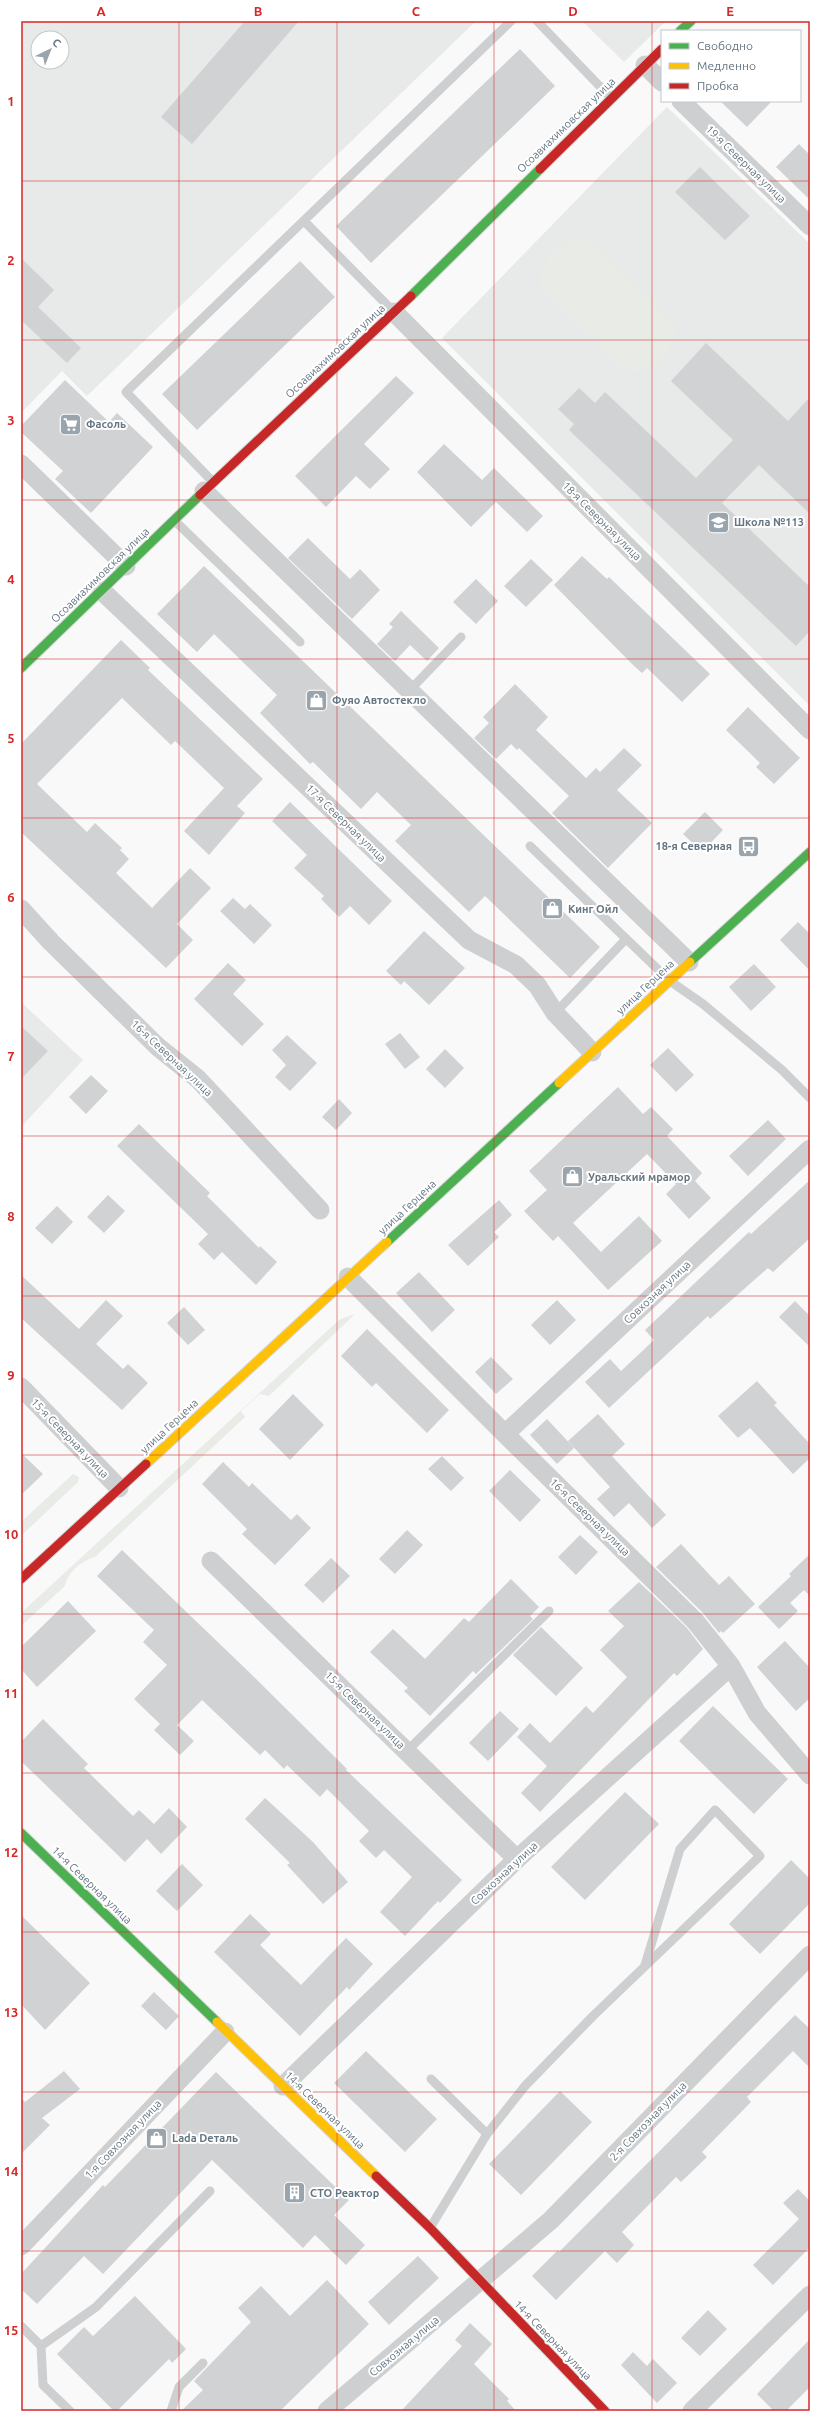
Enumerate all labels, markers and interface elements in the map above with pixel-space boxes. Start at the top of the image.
text: A [96,4,106,18]
text: B [254,4,263,18]
text: C [412,4,421,18]
text: D [568,4,578,18]
text: E [726,4,734,18]
north arrow [30,30,70,70]
legend [661,30,801,102]
text: С [50,36,63,49]
text: Свободно [697,39,753,52]
text: Медленно [697,59,756,72]
street label: Осоавиахимовская улица [515,75,617,175]
text: Пробка [697,79,739,92]
text: 1 [7,94,15,108]
street label: 19-я Северная улица [704,123,788,205]
text: 2 [7,253,15,267]
street label: Осоавиахимовская улица [283,302,387,400]
supermarket icon: Фасоль [58,411,84,437]
text: 3 [7,413,15,427]
place label: Фасоль [86,418,126,430]
street label: 18-я Северная улица [560,479,644,563]
school or university icon: Школа №113 [705,509,731,535]
place label: Школа №113 [734,516,804,528]
street label: Осоавиахимовская улица [49,525,151,625]
text: 4 [7,572,15,586]
shop icon: Фуяо Автостекло [304,687,330,713]
place label: Фуяо Автостекло [332,694,427,706]
text: 5 [7,731,15,745]
street label: 17-я Северная улица [304,782,388,864]
bus stop icon: 18-я Северная [735,833,761,859]
place label: 18-я Северная [655,840,732,852]
text: 6 [7,890,15,904]
shop icon: Кинг Ойл [540,896,566,922]
place label: Кинг Ойл [568,903,618,915]
street label: улица Герцена [614,957,676,1017]
street label: 16-я Северная улица [129,1017,215,1099]
text: 7 [7,1049,15,1063]
shop icon: Уральский мрамор [559,1164,585,1190]
place label: Уральский мрамор [588,1171,691,1183]
street label: улица Герцена [376,1177,438,1237]
text: 8 [7,1209,15,1223]
street label: Совхозная улица [621,1258,693,1326]
text: 9 [7,1368,15,1382]
street label: 15-я Северная улица [29,1396,111,1480]
street label: улица Герцена [138,1396,200,1456]
street label: 16-я Северная улица [548,1476,632,1558]
text: 10 [4,1527,18,1541]
street label: 15-я Северная улица [323,1669,407,1751]
text: 11 [4,1686,18,1700]
street label: Совхозная улица [468,1839,540,1907]
street label: 14-я Северная улица [50,1844,134,1926]
text: 12 [4,1845,18,1859]
text: 13 [4,2005,18,2019]
street label: 14-я Северная улица [283,2069,367,2151]
street label: 2-я Совхозная улица [607,2079,689,2163]
street label: 1-я Совхозная улица [82,2097,164,2181]
shop icon: Lada Dеталь [143,2125,169,2151]
place label: Lada Dеталь [172,2132,238,2144]
text: 14 [4,2164,18,2178]
building icon: СТО Реактор [282,2180,308,2206]
place label: СТО Реактор [310,2187,380,2199]
street label: 14-я Северная улица [512,2298,594,2382]
street label: Совхозная улица [367,2313,441,2379]
text: 15 [4,2323,18,2337]

